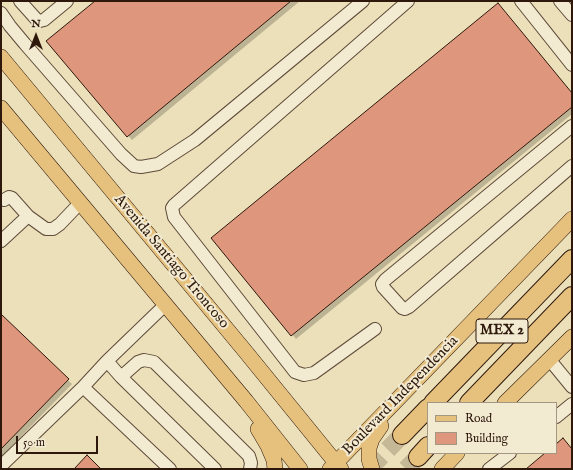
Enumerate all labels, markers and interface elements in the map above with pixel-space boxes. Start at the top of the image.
north arrow [16,16,56,56]
text: N [31,17,41,31]
street label: Avenida Santiago Troncoso [110,191,232,333]
road number: MEX 2 [476,319,528,343]
street label: Boulevard Independencia [339,333,463,459]
legend [427,402,557,454]
text: Road [465,411,492,426]
scale bar [18,428,100,454]
text: Building [465,431,508,446]
text: 50 m [23,435,45,450]

